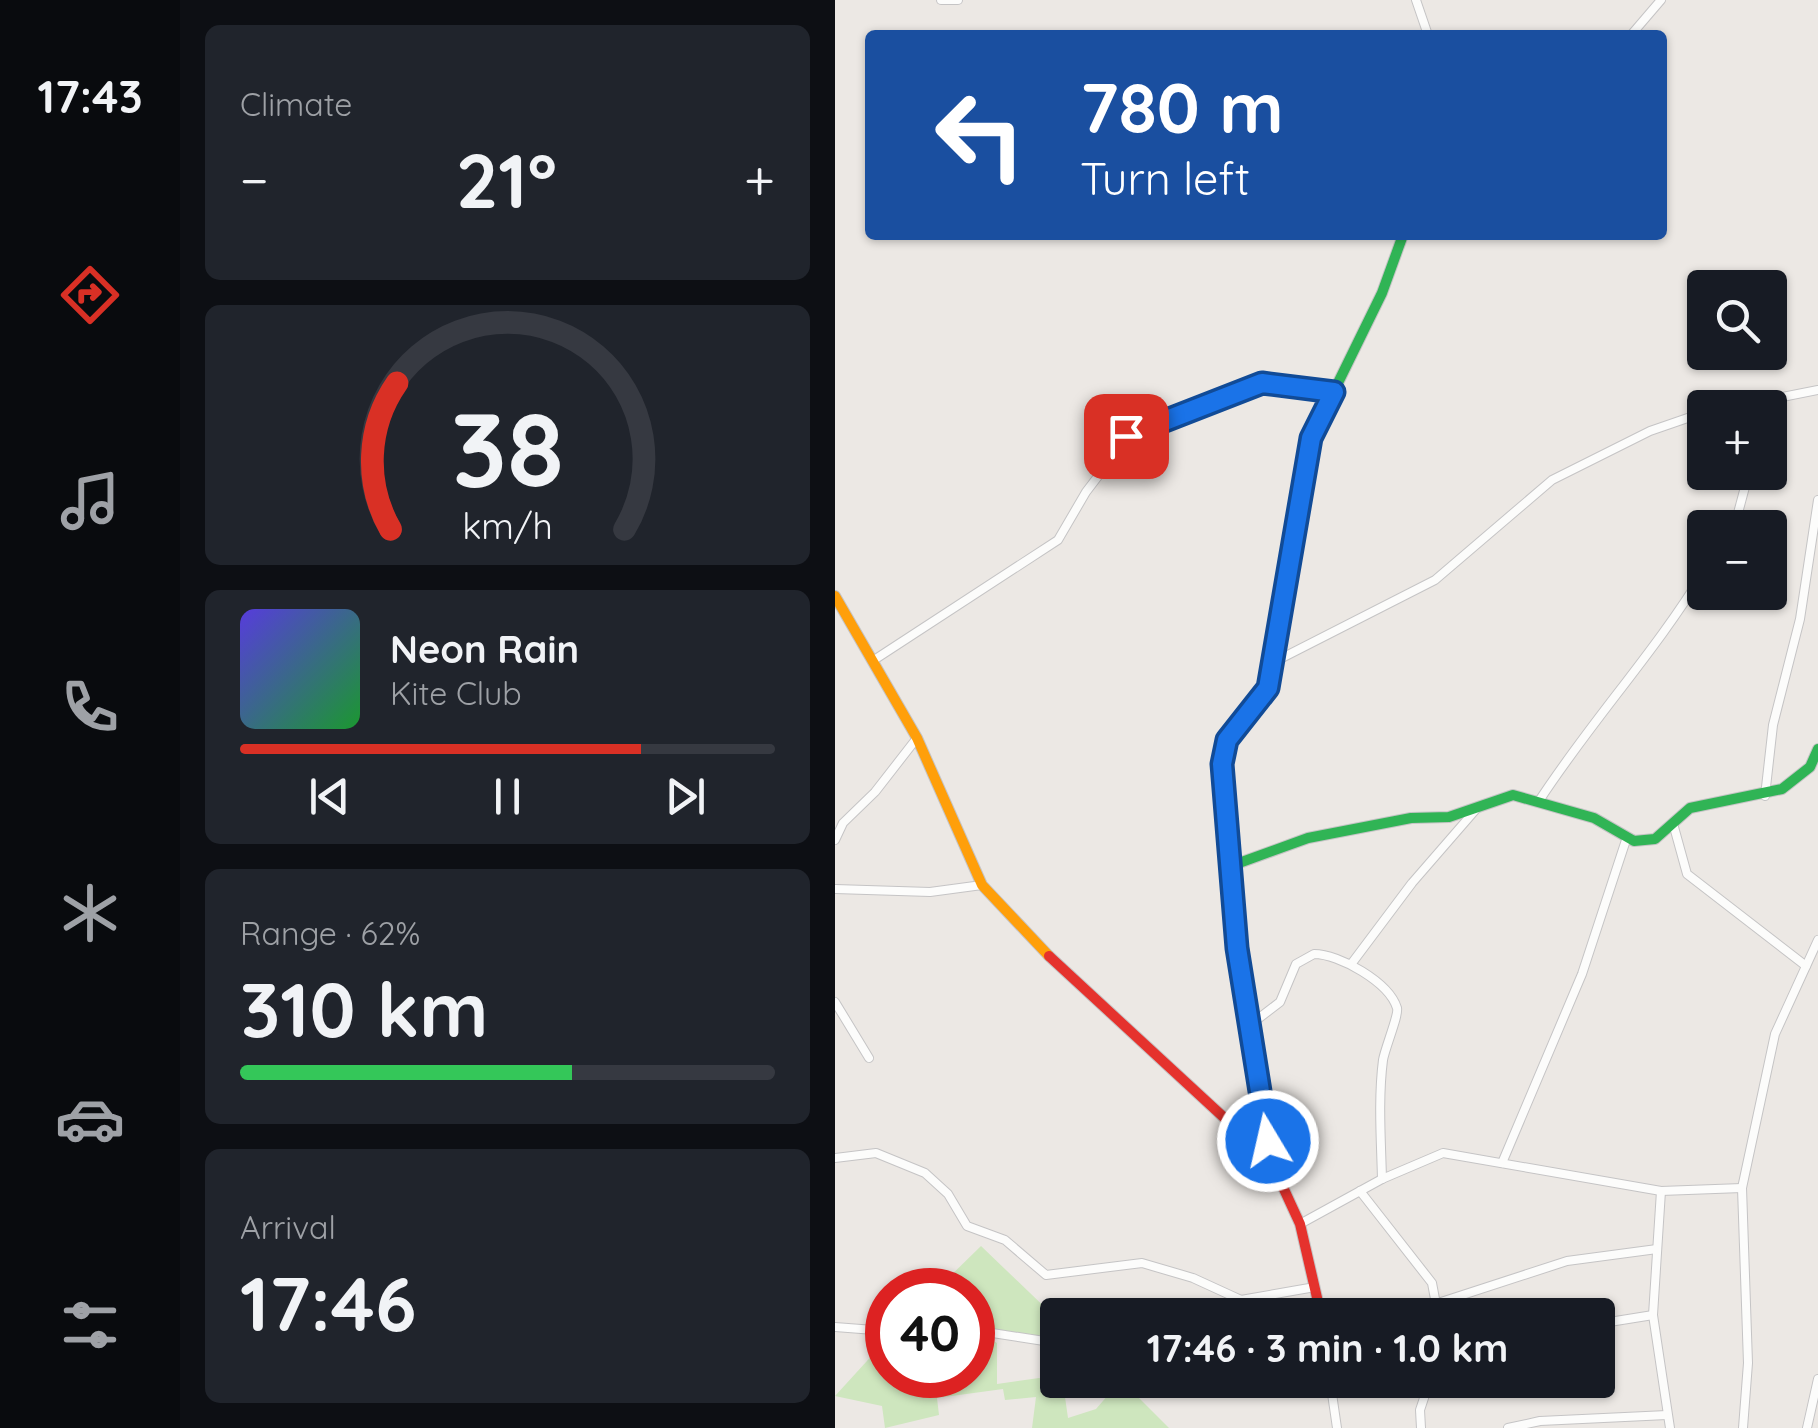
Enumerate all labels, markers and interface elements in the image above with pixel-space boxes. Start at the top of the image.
text: 780 m [1080,63,1284,151]
text: 17:43 [37,68,143,124]
icon: left [915,70,1045,200]
text: Climate [240,84,352,124]
text: 21° [456,133,557,227]
text: − [240,145,269,214]
text: + [744,145,775,214]
text: Turn left [1080,150,1250,206]
icon: directions [55,260,125,330]
map controls [1687,270,1787,610]
button: search [1687,270,1787,370]
text: 38 [451,383,564,513]
button: + [1687,390,1787,490]
pin [1084,394,1169,479]
icon: arrive [1099,409,1154,464]
icon: music [55,466,125,536]
text: km/h [462,503,553,548]
button: − [1687,510,1787,610]
text: Neon Rain [390,625,579,673]
icon: phone [55,672,125,742]
text: Kite Club [390,673,522,713]
icon: previous [302,769,357,824]
icon: pause [480,769,535,824]
icon: next [658,769,713,824]
icon: climate [55,878,125,948]
text: Range · 62% [240,913,420,953]
text: 310 km [240,962,488,1056]
icon: car [55,1084,125,1154]
position arrow [1216,1089,1320,1193]
text: Arrival [240,1207,336,1247]
text: 17:46 [240,1256,416,1350]
speed limit sign: 40 [865,1268,995,1398]
icon: filters [55,1290,125,1360]
text: 17:46 · 3 min · 1.0 km [1147,1324,1508,1372]

